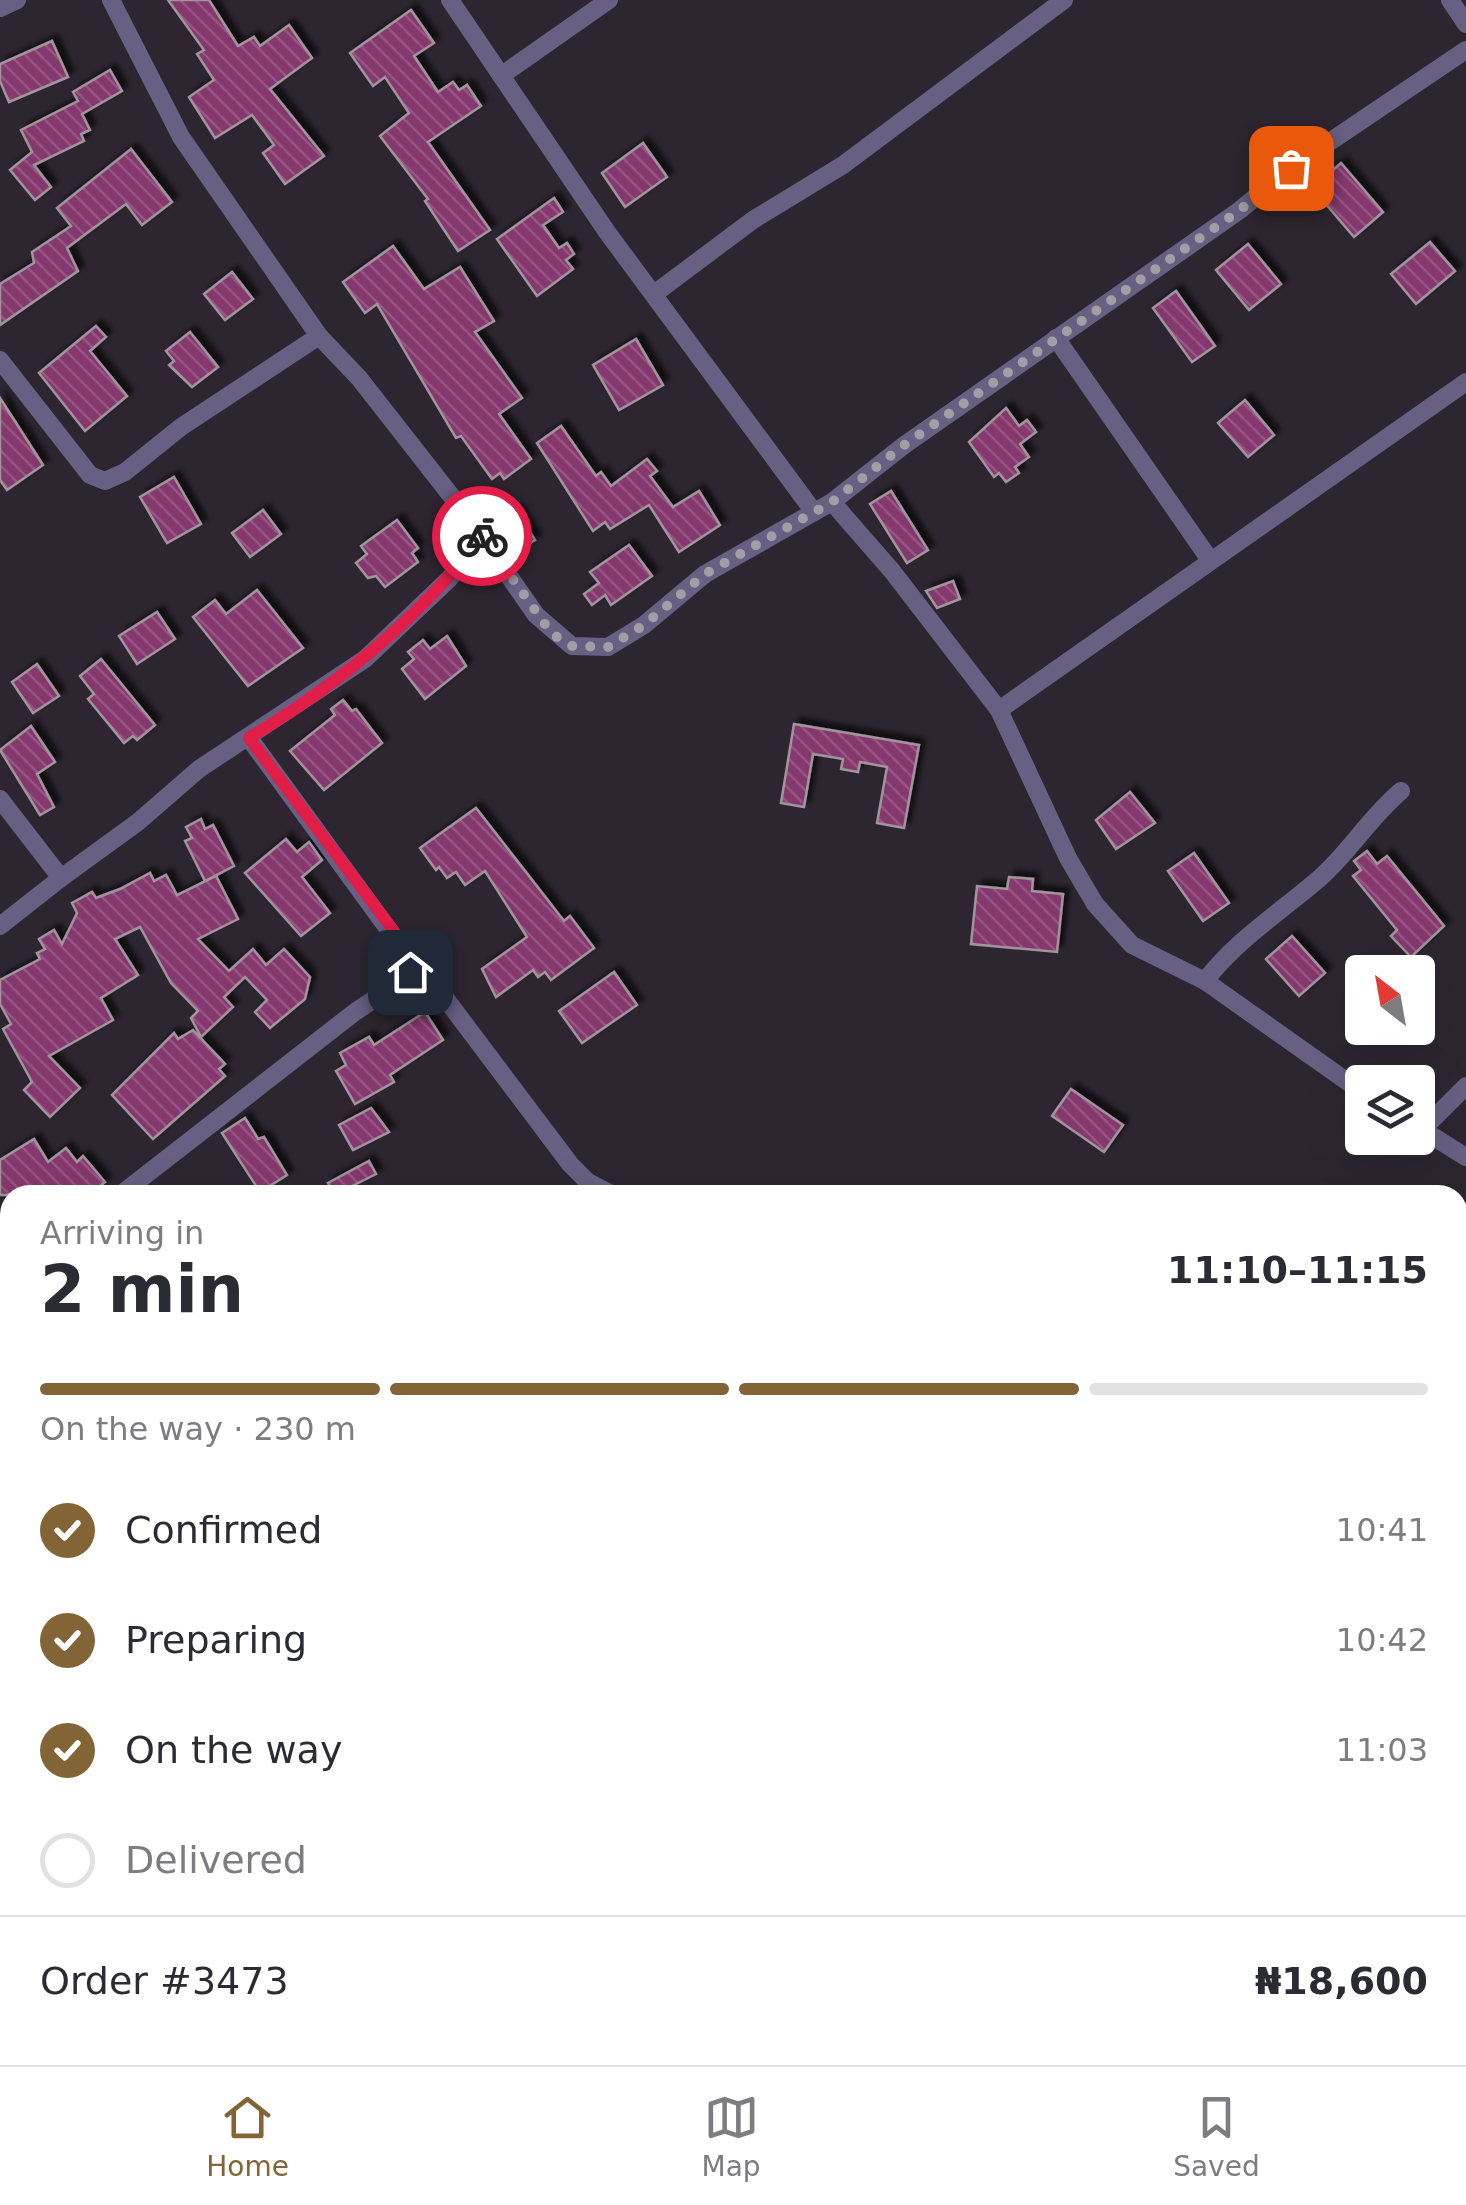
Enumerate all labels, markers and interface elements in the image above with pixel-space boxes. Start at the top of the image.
pin [1249,126,1334,211]
icon: bag [1264,141,1319,196]
courier [432,486,532,586]
icon: bike [455,509,510,564]
pin [368,930,453,1015]
icon: home [383,945,438,1000]
north arrow [1345,955,1435,1045]
map controls [1345,955,1435,1155]
button: layers [1345,1065,1435,1155]
text: Arriving in [40,1214,204,1252]
text: 11:10–11:15 [1167,1248,1428,1292]
text: 2 min [40,1252,244,1327]
text: On the way · 230 m [40,1410,356,1448]
icon: check [40,1503,95,1558]
text: Confirmed [125,1508,322,1552]
text: 10:41 [1336,1511,1428,1549]
icon: check [40,1613,95,1668]
text: Preparing [125,1618,307,1662]
text: 10:42 [1336,1621,1428,1659]
icon: check [40,1723,95,1778]
text: On the way [125,1728,342,1772]
text: 11:03 [1336,1731,1428,1769]
text: Delivered [125,1838,307,1882]
text: Order #3473 [40,1959,289,2003]
text: ₦18,600 [1255,1959,1428,2003]
tab: Home [206,2090,289,2183]
tab: Map [702,2090,761,2183]
tab: Saved [1173,2090,1260,2183]

